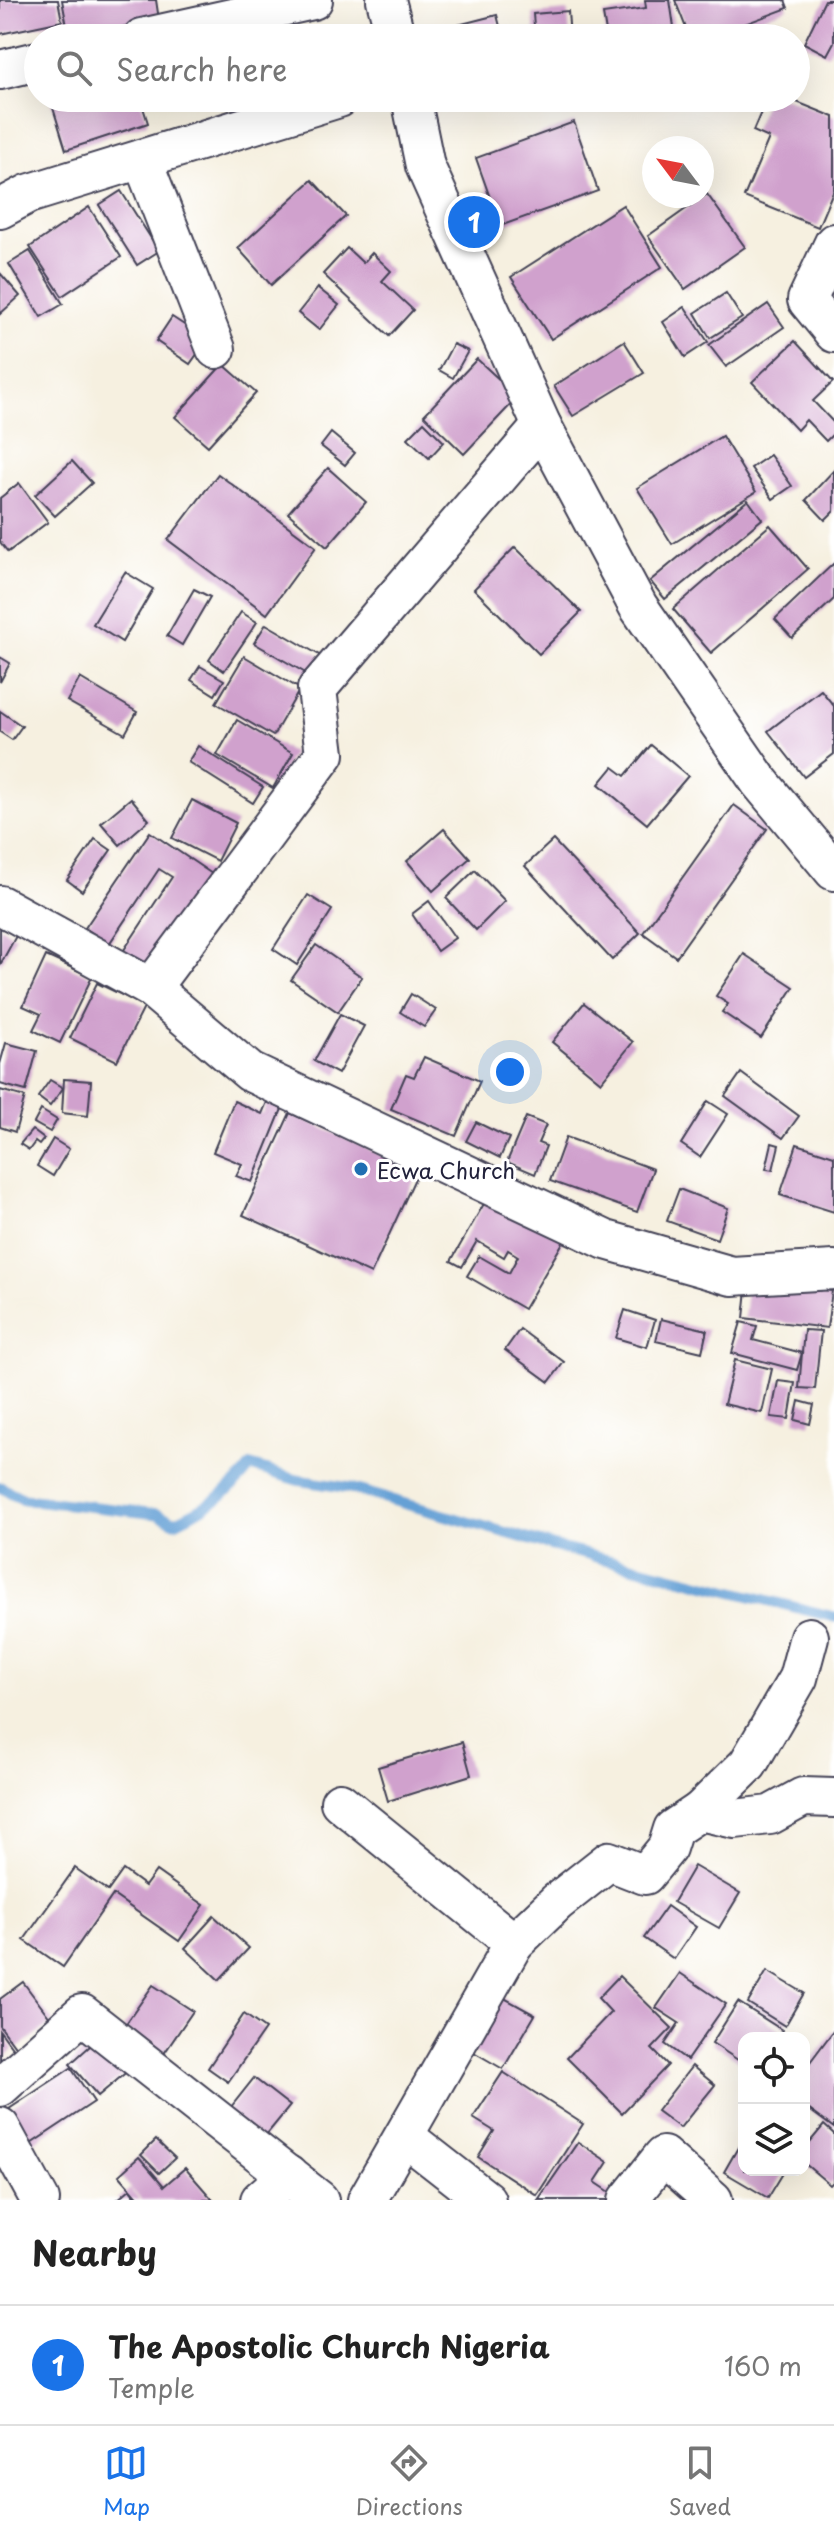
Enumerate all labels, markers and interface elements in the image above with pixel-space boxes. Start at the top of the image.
search box [24,24,810,112]
icon: search [52,46,96,90]
text: Search here [116,46,288,91]
north arrow [642,136,714,208]
pin: 1 [448,192,500,252]
your location [490,1052,530,1092]
place label: Ecwa Church [377,1153,515,1186]
marker: Ecwa Church [352,1160,370,1178]
map controls [738,2032,810,2176]
button: locate [738,2032,810,2104]
button: layers [738,2104,810,2176]
text: Nearby [32,2226,157,2278]
text: The Apostolic Church Nigeria [108,2323,550,2368]
text: 1 [52,2346,64,2385]
text: 160 m [724,2346,802,2385]
text: Temple [108,2368,195,2407]
tab: Map [103,2441,150,2522]
tab: Directions [356,2441,463,2522]
tab: Saved [669,2441,731,2522]

